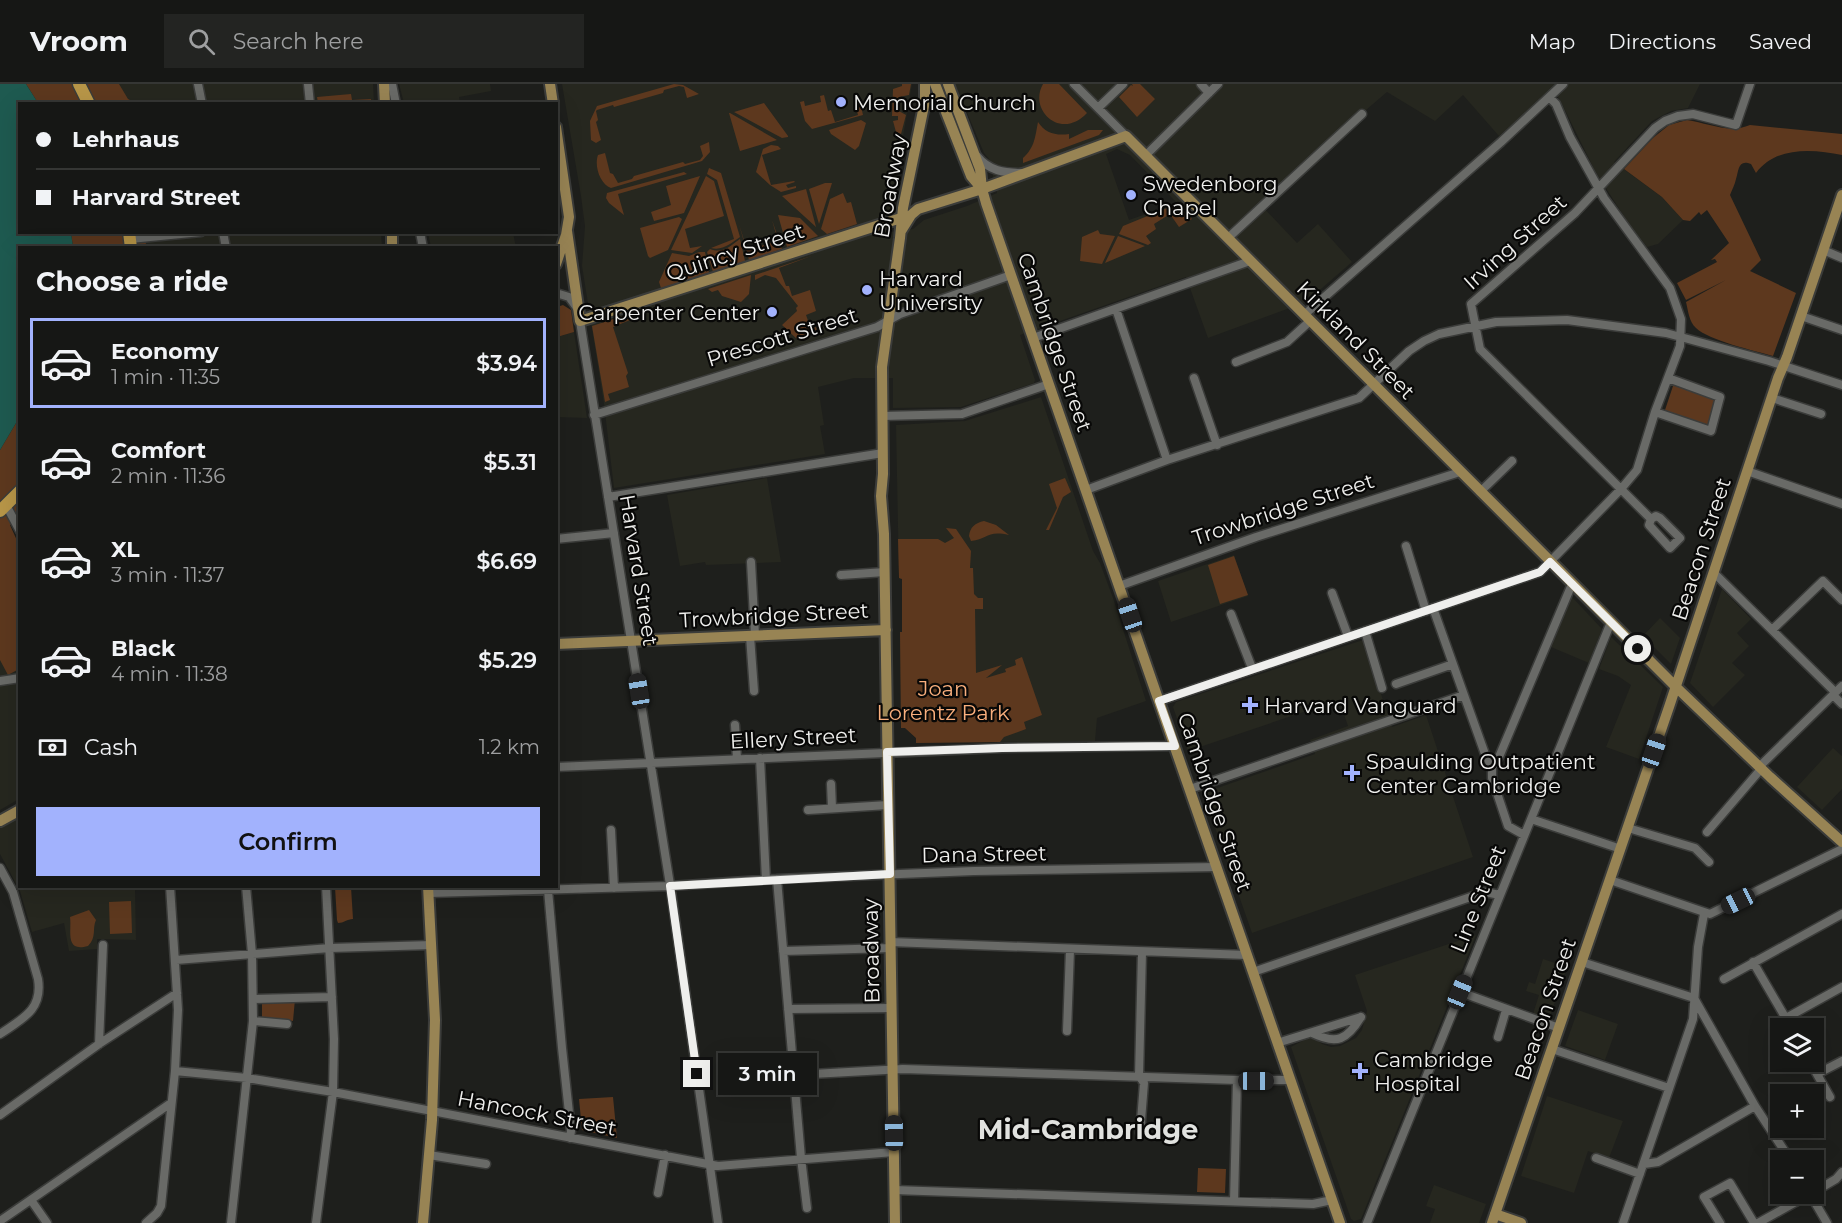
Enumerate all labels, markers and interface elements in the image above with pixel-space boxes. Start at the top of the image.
search box [164,14,584,68]
text: Vroom [30,24,128,58]
icon: search [185,25,218,58]
text: Search here [233,28,364,55]
text: Map [1529,29,1575,54]
text: Directions [1608,29,1716,54]
text: Saved [1749,29,1812,54]
place label: Memorial Church [853,90,1036,115]
marker: Memorial Church [834,95,848,109]
text: Lehrhaus [72,126,179,153]
street label: Broadway [869,131,912,240]
place label: Swedenborg Chapel [1143,171,1278,220]
text: Harvard Street [72,184,240,211]
marker: Swedenborg Chapel [1124,188,1138,202]
street label: Irving Street [1458,189,1572,295]
street label: Quincy Street [663,218,807,286]
street label: Cambridge Street [1013,249,1097,435]
text: Choose a ride [36,265,228,298]
place label: Harvard University [879,266,983,315]
street label: Kirkland Street [1292,276,1420,404]
marker: Harvard University [860,283,874,297]
place label: Carpenter Center [578,300,760,325]
street label: Prescott Street [704,302,860,372]
marker: Carpenter Center [765,305,779,319]
icon: car [39,336,93,390]
text: Economy [111,338,219,365]
text: $3.94 [476,350,537,377]
text: 1 min · 11:35 [111,365,220,389]
icon: car [39,435,93,489]
text: Comfort [111,437,206,464]
text: $5.31 [484,449,537,476]
text: 2 min · 11:36 [111,464,225,488]
street label: Trowbridge Street [1189,468,1377,550]
street label: Beacon Street [1666,474,1736,624]
street label: Harvard Street [615,493,663,647]
icon: car [39,534,93,588]
text: XL [111,536,140,563]
text: $6.69 [476,548,537,575]
text: 3 min · 11:37 [111,563,225,587]
car [1116,595,1144,635]
street label: Trowbridge Street [679,598,869,632]
icon: car [39,633,93,687]
text: Black [111,635,175,662]
route start [1624,635,1651,662]
text: $5.29 [478,647,537,674]
text: 4 min · 11:38 [111,662,228,686]
car [627,672,651,710]
park label: Joan Lorentz Park [876,676,1010,725]
place label: Harvard Vanguard [1264,693,1457,718]
marker: Harvard Vanguard [1241,696,1259,714]
street label: Cambridge Street [1173,709,1257,895]
street label: Ellery Street [729,722,857,754]
icon: cash [36,731,69,764]
car [1640,731,1668,771]
text: Cash [84,734,138,761]
text: 1.2 km [479,735,540,759]
place label: Spaulding Outpatient Center Cambridge [1366,749,1596,798]
marker: Spaulding Outpatient Center Cambridge [1343,764,1361,782]
button: Confirm [36,807,540,876]
street label: Dana Street [921,840,1047,868]
street label: Line Street [1445,842,1511,956]
car [1718,885,1758,917]
street label: Broadway [858,898,884,1004]
street label: Beacon Street [1509,935,1581,1083]
car [1445,972,1475,1012]
map controls [1770,1018,1824,1204]
button: layers [1770,1018,1824,1072]
place label: Cambridge Hospital [1374,1047,1493,1096]
callout: 3 min [718,1053,817,1095]
route end [683,1060,710,1087]
text: 3 min [739,1062,796,1086]
marker: Cambridge Hospital [1351,1062,1369,1080]
car [1238,1072,1274,1090]
button: + [1770,1084,1824,1138]
street label: Hancock Street [455,1085,619,1141]
district label: Mid-Cambridge [978,1113,1198,1146]
car [885,1115,903,1151]
button: − [1770,1150,1824,1204]

